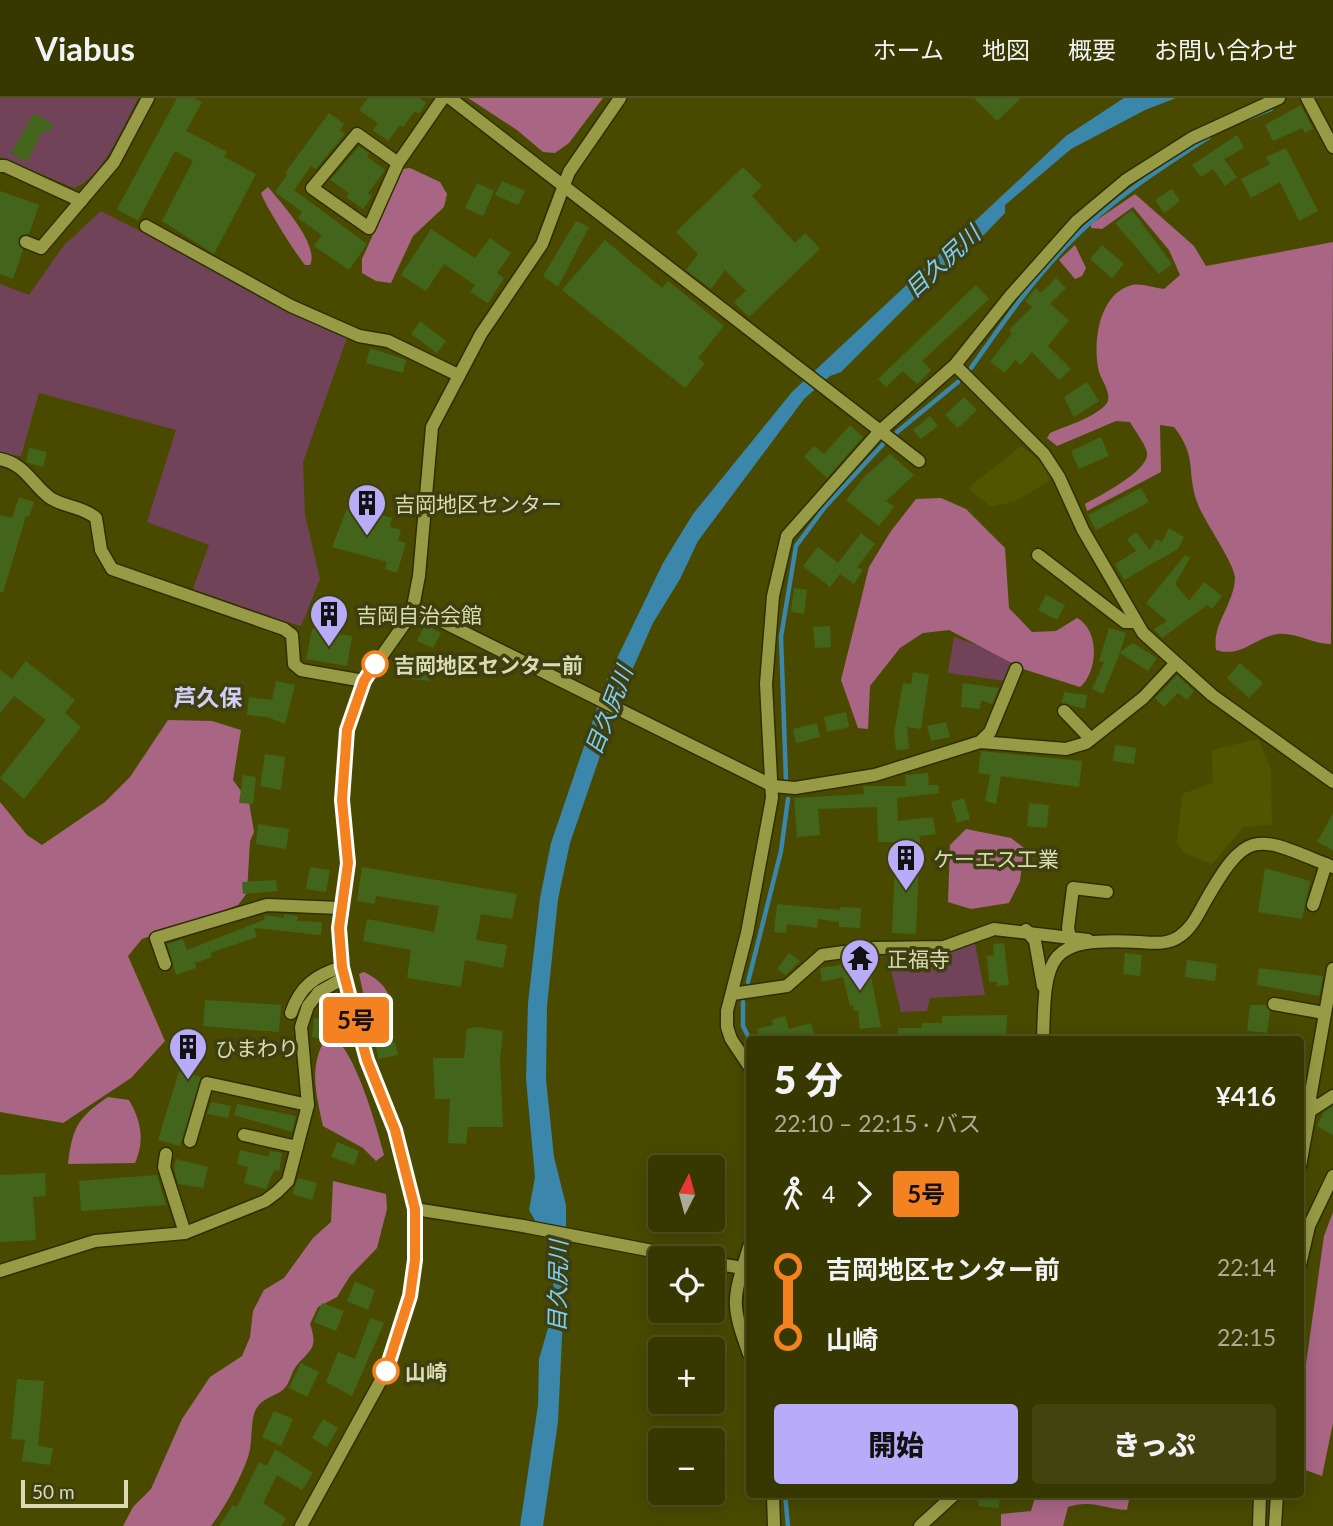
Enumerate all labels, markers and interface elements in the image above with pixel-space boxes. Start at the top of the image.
text: Viabus [35,28,135,68]
text: ホーム [873,35,944,64]
text: 地図 [982,35,1030,64]
text: 概要 [1068,35,1116,64]
text: お問い合わせ [1154,35,1298,64]
water label: 目久尻川 [899,217,987,303]
building icon: 吉岡地区センター [346,482,388,537]
place label: 吉岡地区センター [394,491,562,516]
building icon: 吉岡自治会館 [308,593,350,648]
place label: 吉岡自治会館 [356,602,482,627]
marker: 吉岡地区センター前 [362,651,388,677]
place label: 吉岡地区センター前 [394,652,583,677]
water label: 目久尻川 [578,659,639,758]
district label: 芦久保 [174,683,243,711]
building icon: ケーエス工業 [885,837,927,892]
place label: ケーエス工業 [933,846,1059,871]
temple icon: 正福寺 [839,937,881,992]
place label: 正福寺 [887,946,950,971]
line badge: 5号 [324,997,388,1043]
text: 5号 [337,1005,375,1034]
building icon: ひまわり [167,1026,209,1081]
place label: ひまわり [215,1035,299,1060]
text: 5 分 [774,1056,843,1102]
text: ¥416 [1216,1080,1276,1112]
text: 22:10 – 22:15 · バス [774,1109,981,1137]
north arrow [648,1155,724,1232]
map controls [648,1155,725,1505]
icon: walk [774,1175,812,1213]
icon: forward [845,1175,883,1213]
text: 5号 [907,1179,945,1208]
text: 4 [822,1180,835,1208]
water label: 目久尻川 [542,1237,572,1332]
button: locate [648,1246,725,1323]
text: 吉岡地区センター前 [826,1253,1060,1285]
text: 22:14 [1217,1253,1276,1281]
text: 山崎 [826,1323,878,1355]
text: 22:15 [1217,1323,1276,1351]
button: + [648,1337,725,1414]
marker: 山崎 [373,1358,399,1384]
place label: 山崎 [405,1359,447,1384]
button: 開始 [774,1404,1018,1484]
button: きっぷ [1032,1404,1276,1484]
button: − [648,1428,725,1505]
scale bar [21,1477,128,1509]
text: 50 m [32,1480,75,1503]

